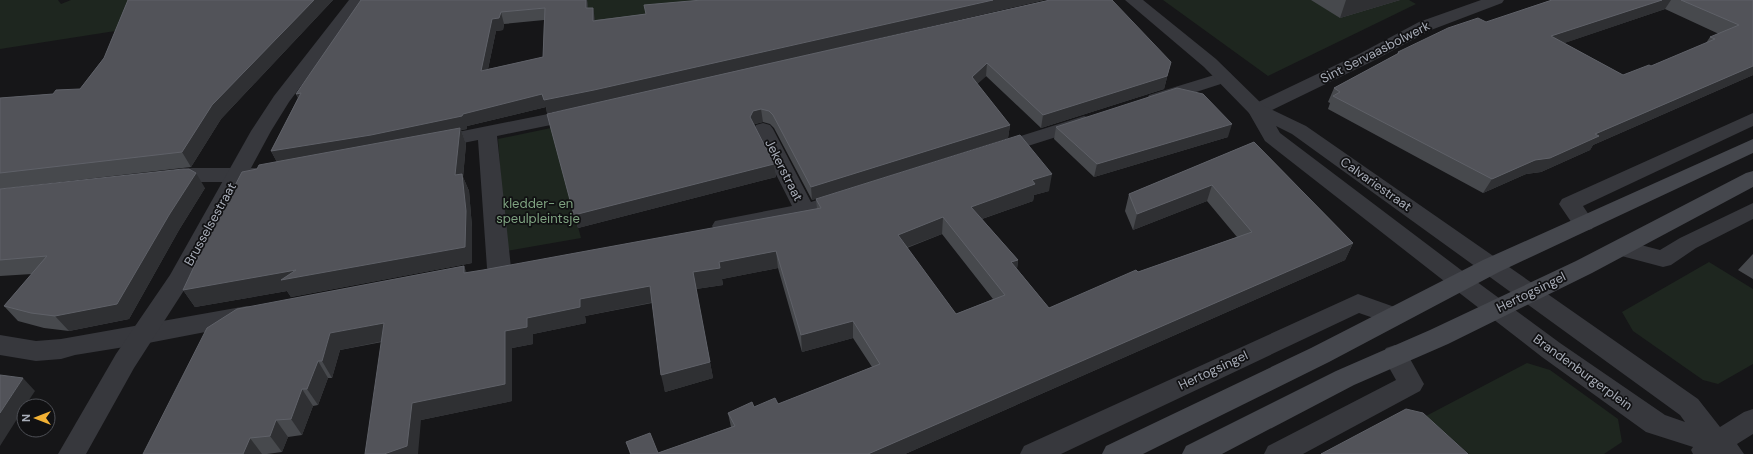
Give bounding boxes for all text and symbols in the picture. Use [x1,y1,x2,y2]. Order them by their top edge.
street label: Sint Servaasbolwerk [1317,17,1433,87]
street label: Jekerstraat [761,136,807,204]
street label: Calvariestraat [1337,153,1415,215]
street label: Brusselsestraat [180,179,240,269]
park label: kledder- en speulpleintsje [496,195,580,227]
street label: Hertogsingel [1494,268,1568,316]
street label: Brandenburgerplein [1530,330,1636,414]
street label: Hertogsingel [1175,346,1251,394]
north arrow [16,398,56,438]
text: N [19,414,33,422]

